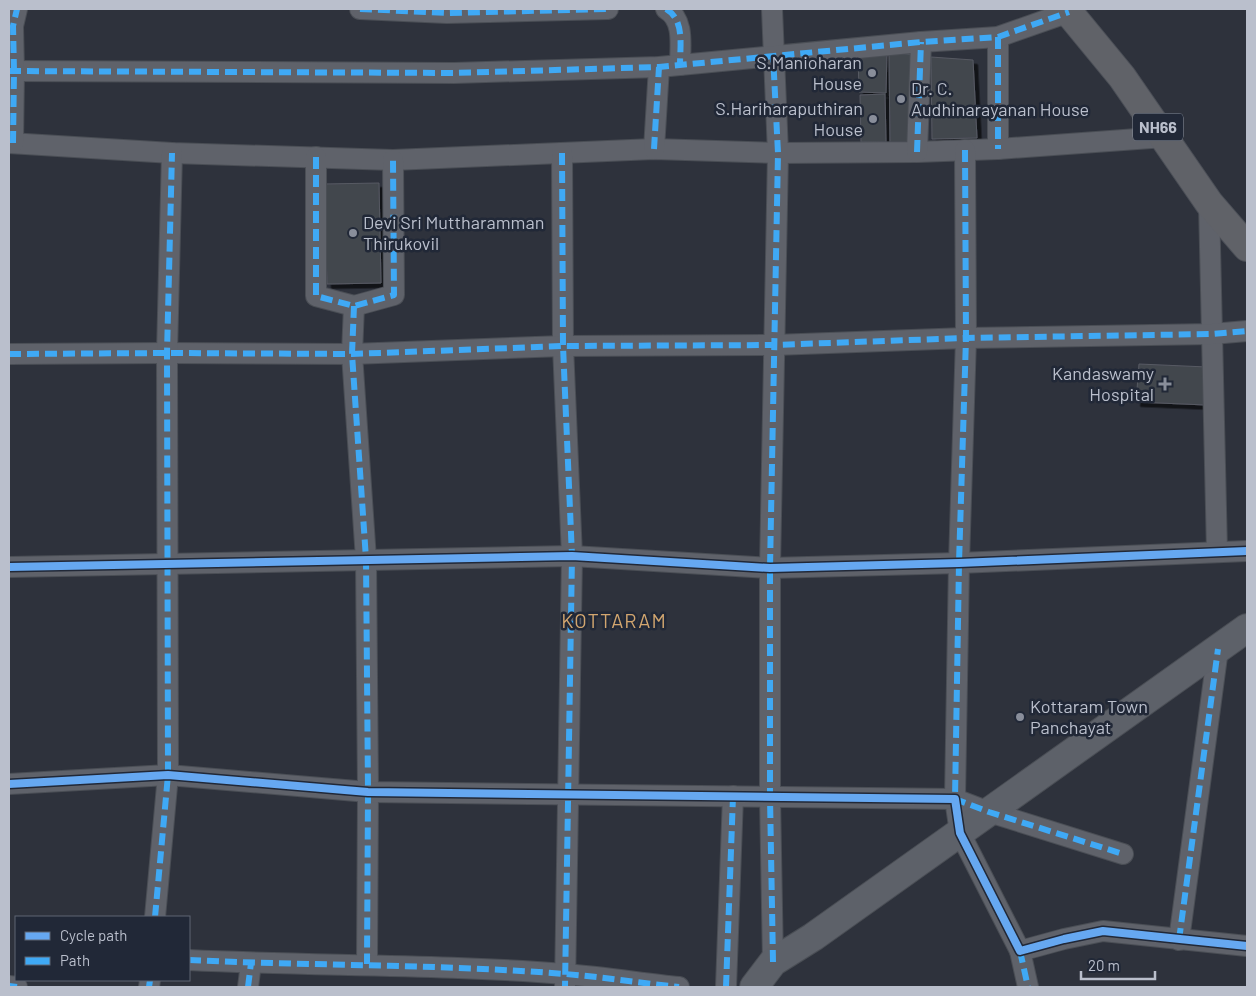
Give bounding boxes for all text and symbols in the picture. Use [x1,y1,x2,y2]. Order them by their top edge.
place label: S.Manioharan House [756,51,862,94]
marker: S.Manioharan House [866,67,878,79]
place label: Dr. C. Audhinarayanan House [911,77,1089,120]
marker: Dr. C. Audhinarayanan House [895,93,907,105]
place label: S.Hariharaputhiran House [715,97,863,140]
marker: S.Hariharaputhiran House [867,113,879,125]
road number: NH66 [1133,114,1183,140]
place label: Devi Sri Muttharamman Thirukovil [363,211,544,254]
marker: Devi Sri Muttharamman Thirukovil [347,227,359,239]
place label: Kandaswamy Hospital [1052,362,1154,405]
marker: Kandaswamy Hospital [1158,377,1172,391]
district label: KOTTARAM [561,608,667,632]
place label: Kottaram Town Panchayat [1030,695,1148,738]
marker: Kottaram Town Panchayat [1014,711,1026,723]
legend [15,916,190,981]
text: Cycle path [60,926,127,944]
scale bar [1081,948,1155,980]
text: Path [60,951,90,969]
text: 20 m [1088,956,1120,974]

